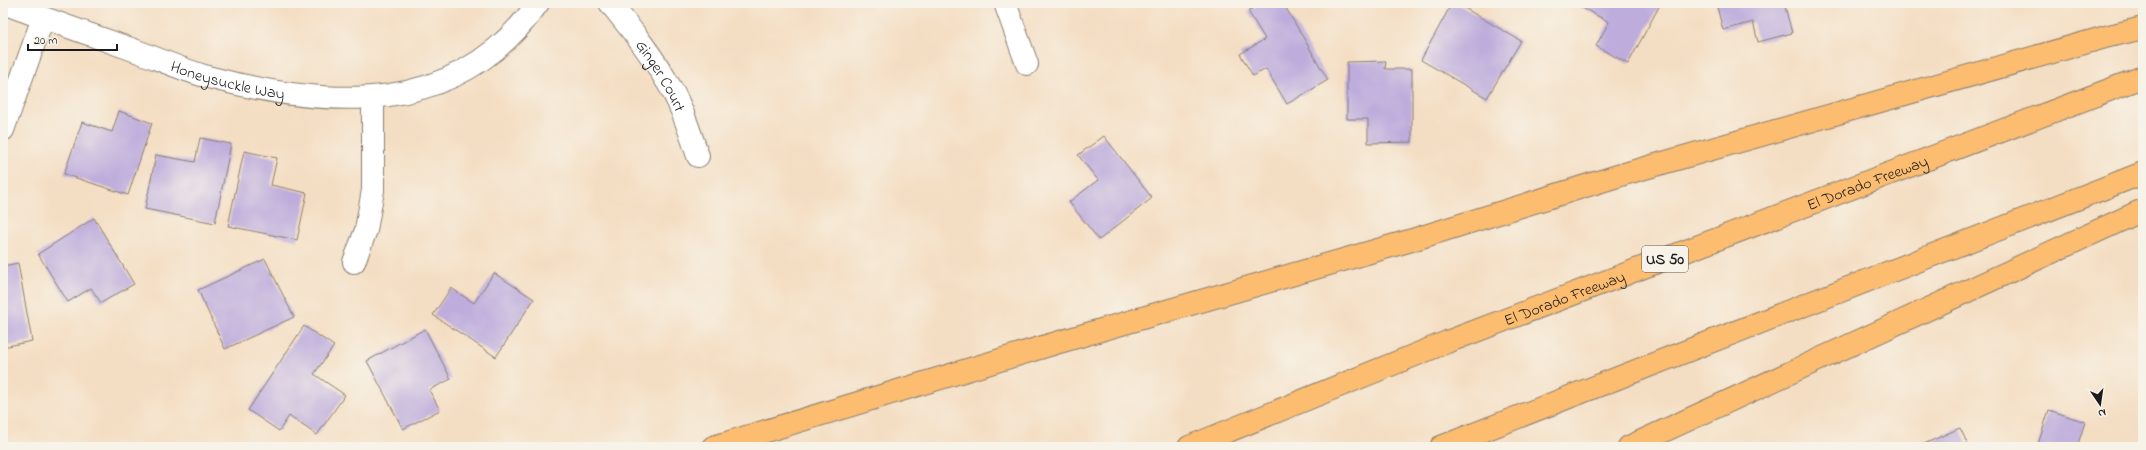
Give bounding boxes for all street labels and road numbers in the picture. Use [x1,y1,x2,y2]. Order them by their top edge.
street label: Ginger Court [629,35,691,116]
street label: Honeysuckle Way [167,55,286,107]
street label: El Dorado Freeway [1804,150,1932,218]
road number: US 50 [1642,246,1688,272]
street label: El Dorado Freeway [1501,265,1629,333]

